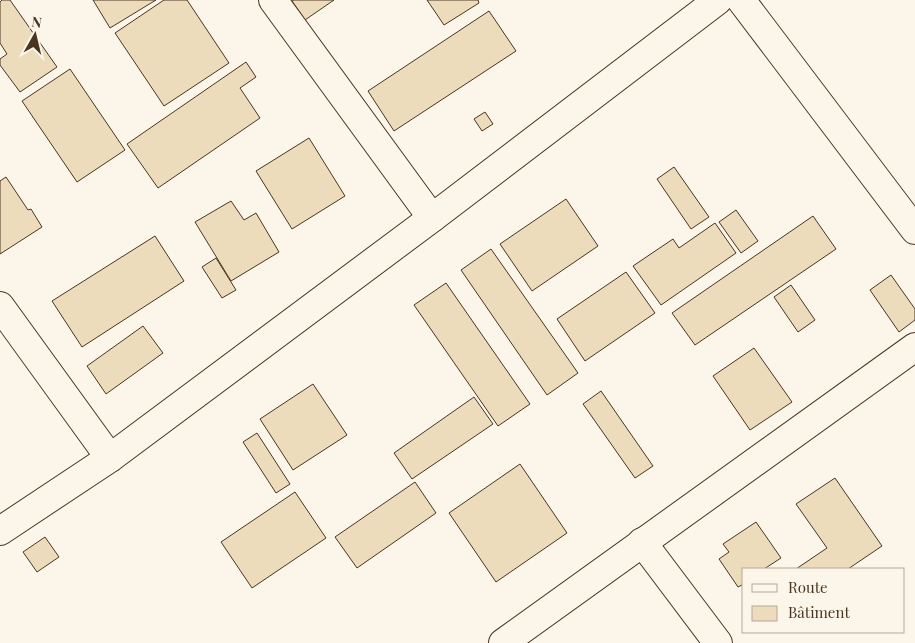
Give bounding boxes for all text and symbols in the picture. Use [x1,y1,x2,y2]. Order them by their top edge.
north arrow [10,10,60,60]
text: N [31,12,43,32]
legend [742,568,905,633]
text: Route [788,577,828,597]
text: Bâtiment [788,602,850,622]

